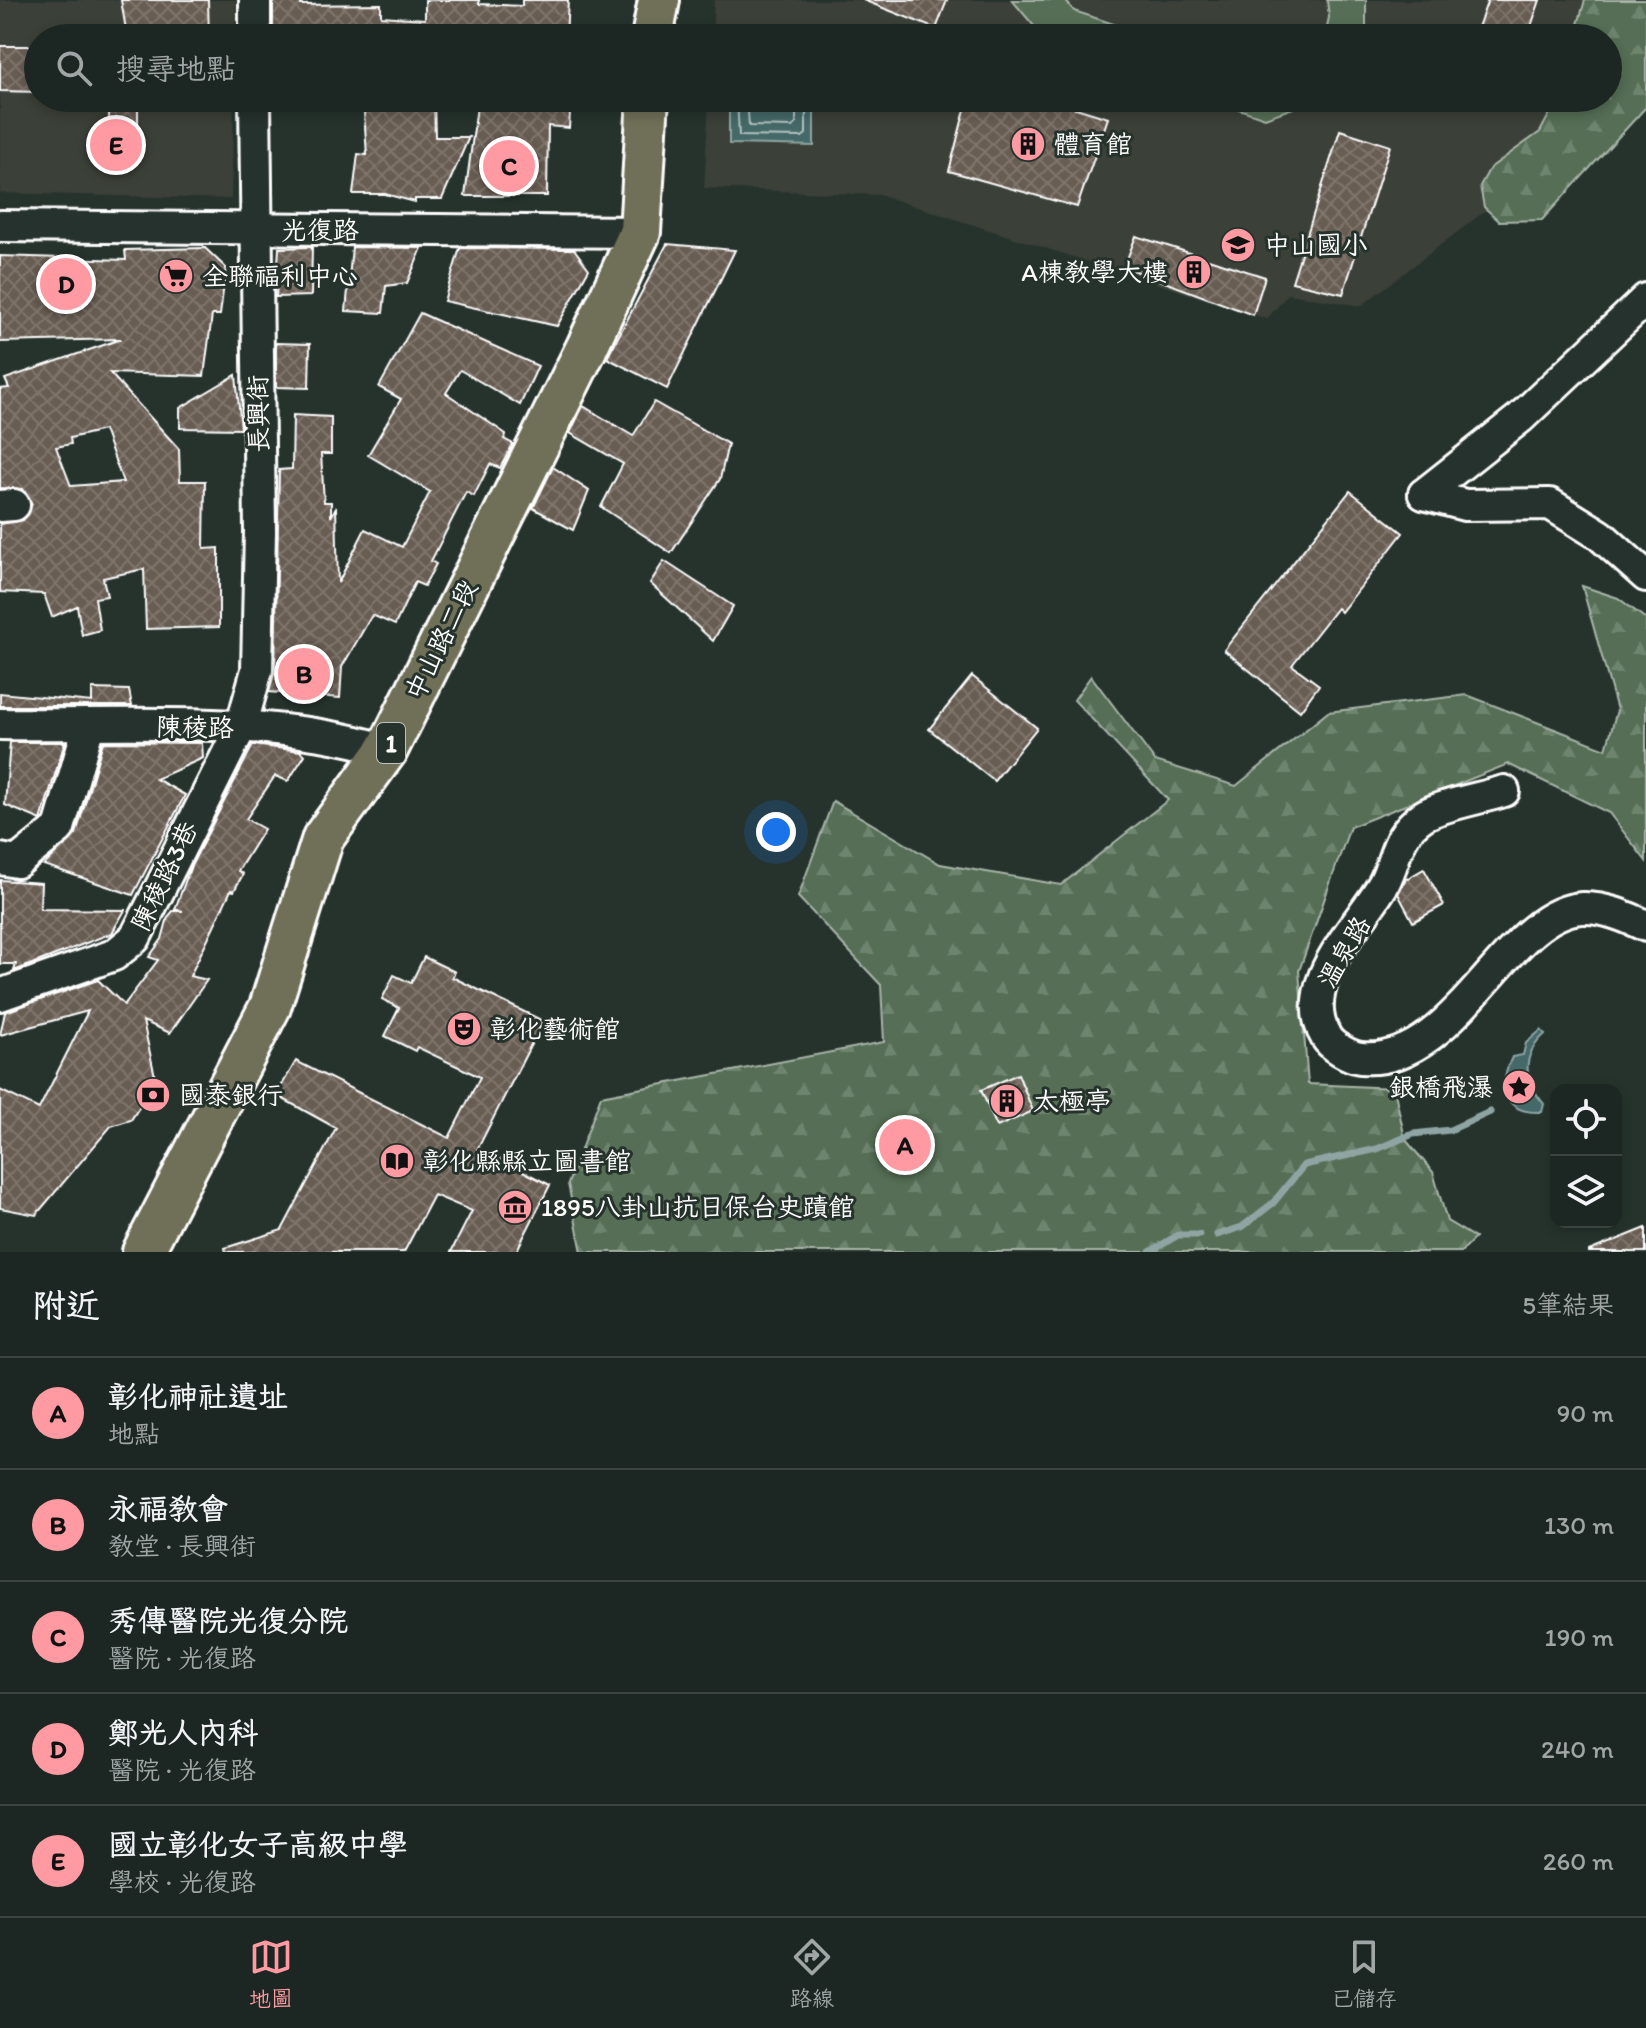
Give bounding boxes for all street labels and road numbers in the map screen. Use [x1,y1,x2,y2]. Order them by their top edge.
street label: 光復路 [281,214,359,246]
street label: 長興街 [241,375,275,453]
street label: 中山路二段 [398,575,484,705]
street label: 陳稜路 [156,710,234,744]
road number: 1 [377,723,405,763]
street label: 陳稜路3巷 [124,816,204,936]
street label: 溫泉路 [1311,910,1377,994]

